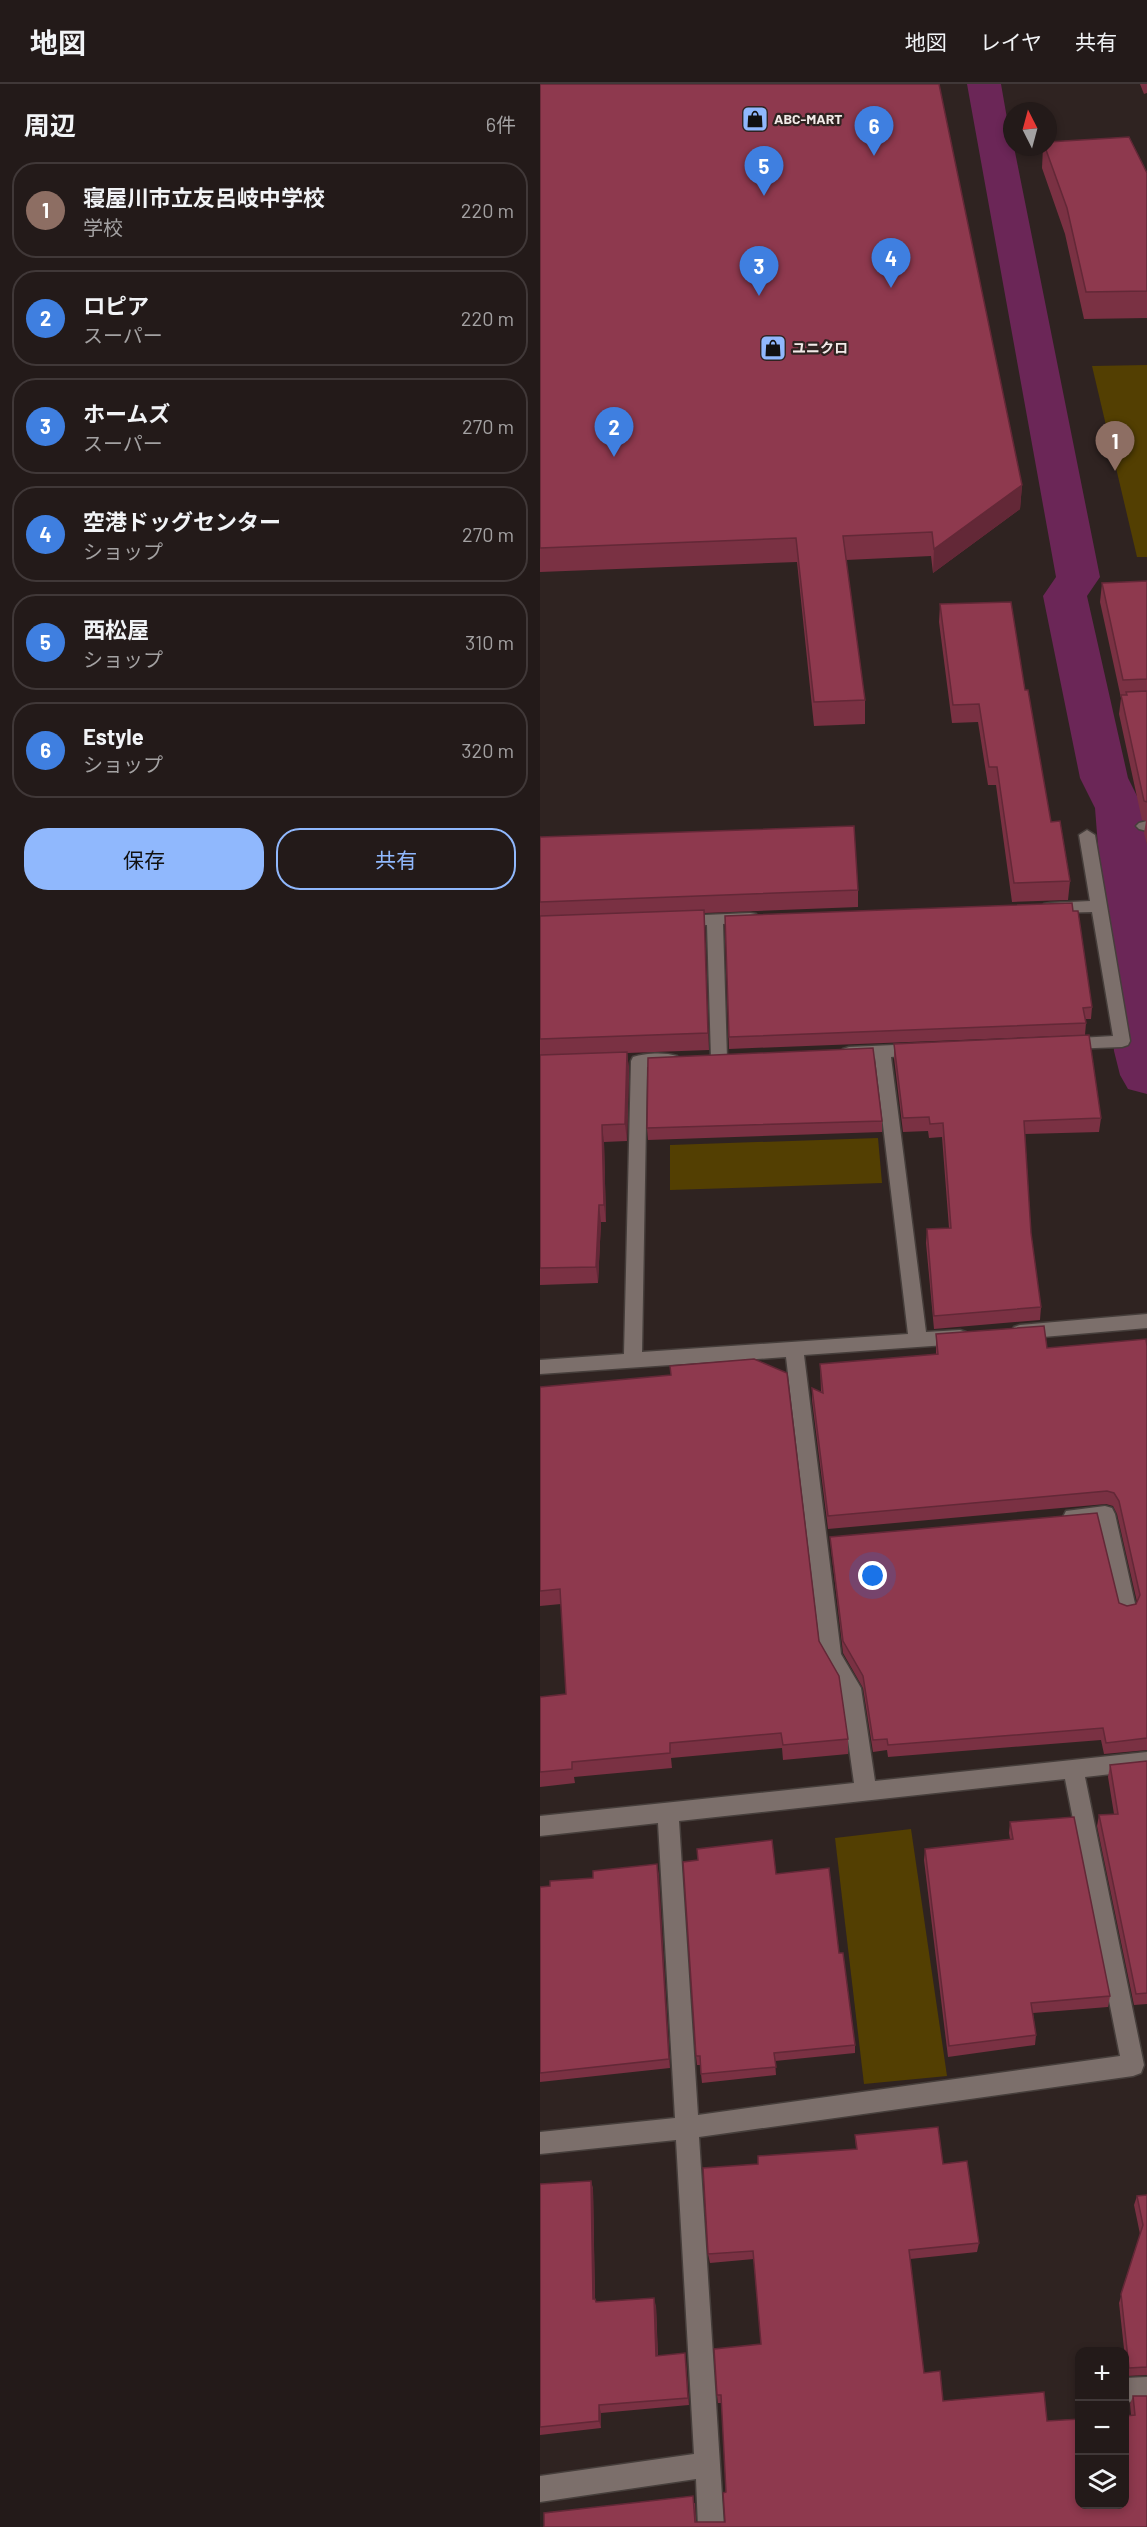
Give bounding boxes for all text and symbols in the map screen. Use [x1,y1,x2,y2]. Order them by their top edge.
text: 地図 [30,25,86,59]
text: 地図 [905,29,947,54]
text: レイヤ [980,29,1042,54]
text: 共有 [1075,29,1117,54]
north arrow [1003,102,1057,156]
shop icon: ABC-MART [740,104,770,134]
pin: 6 [854,106,894,156]
text: 周辺 [24,109,76,140]
place label: ABC-MART [774,110,842,127]
text: 6件 [486,112,516,136]
pin: 5 [744,147,784,196]
text: 寝屋川市立友呂岐中学校 [83,184,325,210]
text: 1 [42,198,49,222]
text: 220 m [461,198,514,222]
text: 学校 [83,215,123,239]
pin: 4 [872,238,910,288]
pin: 3 [740,246,778,296]
text: ロピア [83,292,149,318]
text: 2 [40,306,51,330]
text: 220 m [461,306,514,330]
text: スーパー [83,323,163,347]
shop icon: ユニクロ [758,333,788,363]
place label: ユニクロ [792,339,848,356]
text: ホームズ [83,400,170,426]
pin: 2 [594,408,634,457]
text: 3 [40,414,51,438]
text: 270 m [462,414,514,438]
pin: 1 [1096,422,1134,471]
text: スーパー [83,431,163,455]
text: 空港ドッグセンター [83,508,281,534]
text: 4 [39,522,52,546]
text: 270 m [462,522,514,546]
text: ショップ [83,539,163,563]
text: 西松屋 [83,616,149,642]
text: 5 [40,630,51,654]
text: 310 m [465,630,514,654]
text: ショップ [83,647,163,671]
text: Estyle [83,723,144,749]
text: 6 [40,738,51,762]
text: 320 m [461,738,514,762]
text: ショップ [83,752,163,776]
button: 保存 [24,828,264,890]
button: 共有 [276,828,516,890]
your location [858,1561,887,1590]
map controls [1075,2347,1129,2509]
button: + [1075,2347,1129,2401]
button: − [1075,2401,1129,2455]
button: layers [1075,2455,1129,2509]

